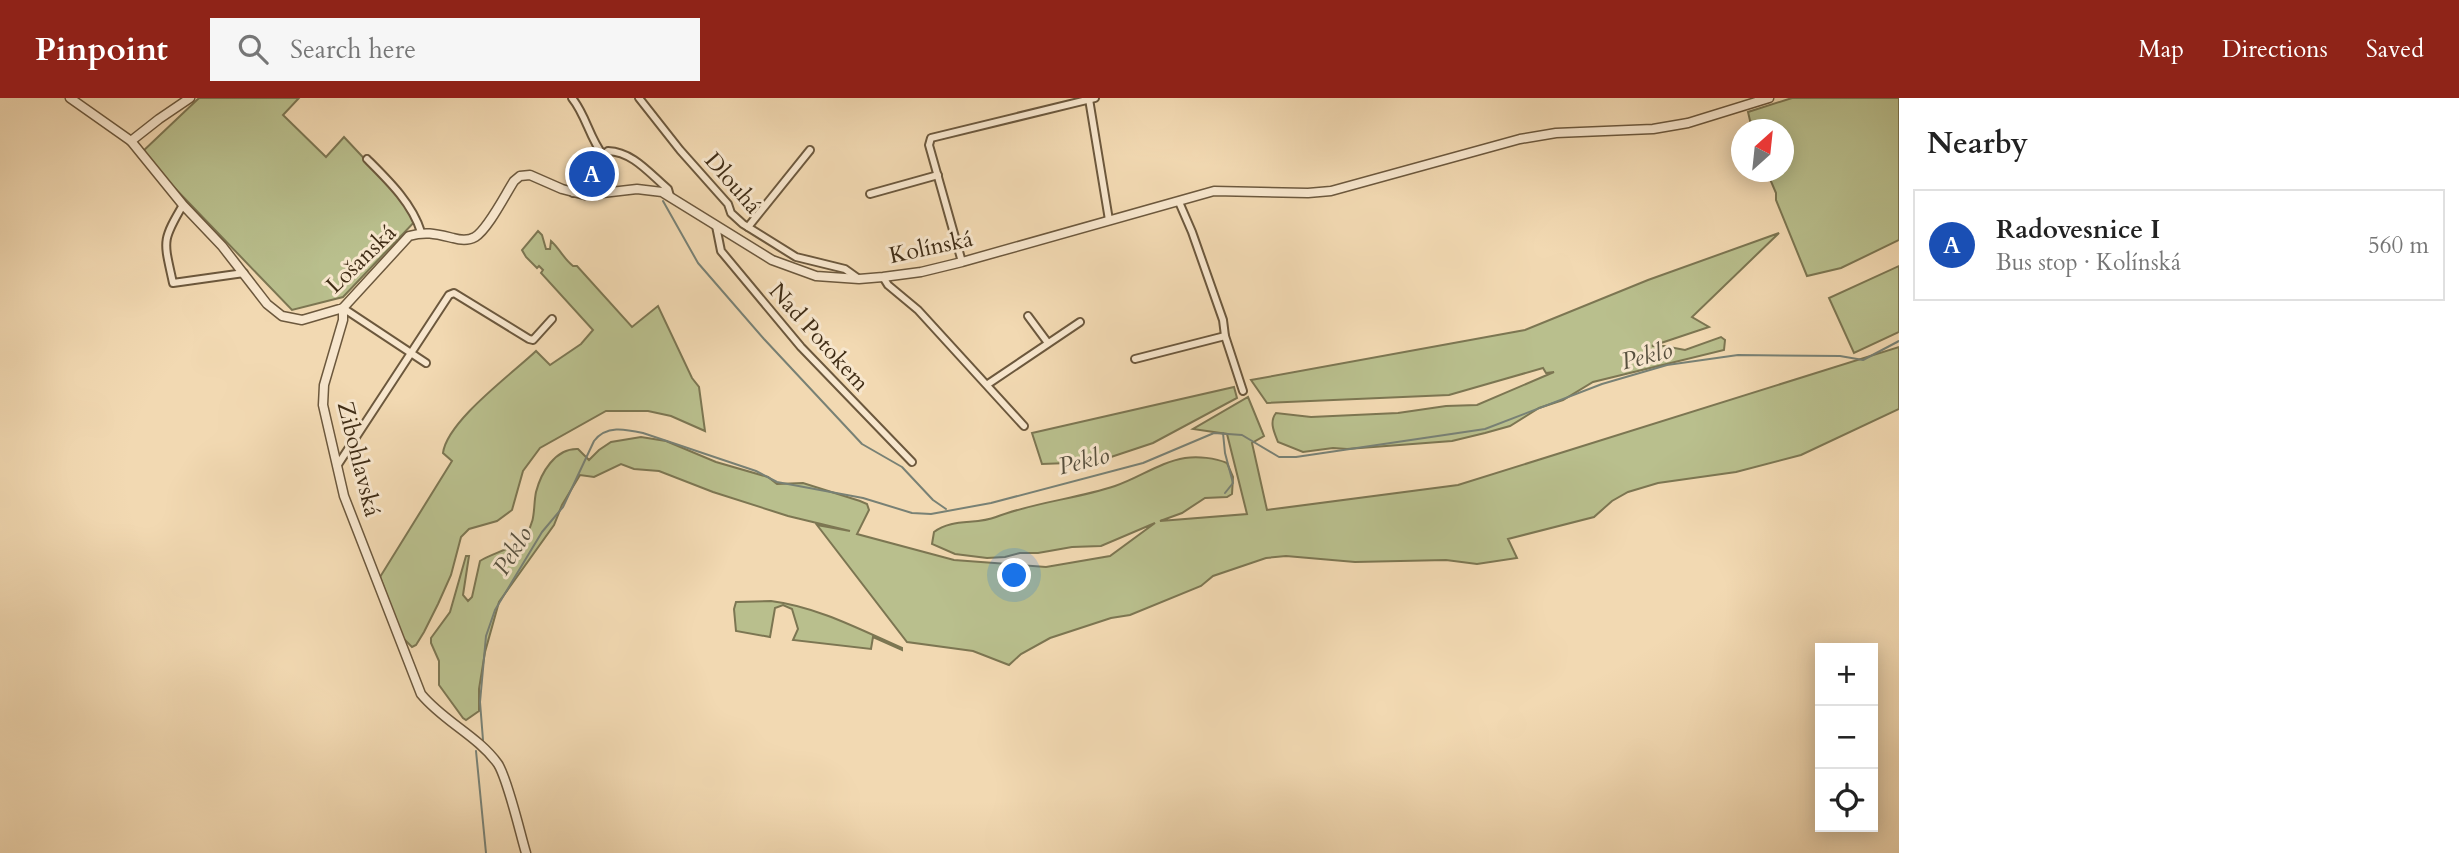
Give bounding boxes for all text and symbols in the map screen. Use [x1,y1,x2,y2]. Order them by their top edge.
search box [210,18,700,81]
text: Pinpoint [35,27,168,72]
icon: search [234,30,272,68]
text: Search here [290,32,416,67]
text: Map [2138,33,2184,66]
text: Directions [2222,33,2328,66]
text: Saved [2366,33,2424,66]
north arrow [1731,119,1794,182]
text: Nearby [1927,123,2028,164]
street label: Dlouhá [698,146,768,220]
pin: A [569,148,615,200]
text: Radovesnice I [1996,212,2160,247]
street label: Lošanská [319,218,403,300]
street label: Kolínská [886,223,976,271]
text: A [1943,230,1961,261]
text: 560 m [2368,230,2429,261]
text: Bus stop · Kolínská [1996,247,2181,278]
street label: Nad Potokem [762,276,876,398]
water label: Peklo [1618,334,1676,378]
street label: Zibohlavská [330,398,388,520]
water label: Peklo [1055,439,1113,483]
water label: Peklo [485,520,541,582]
your location [997,558,1031,592]
map controls [1815,643,1878,832]
button: + [1815,643,1878,706]
button: − [1815,706,1878,769]
button: locate [1815,769,1878,832]

